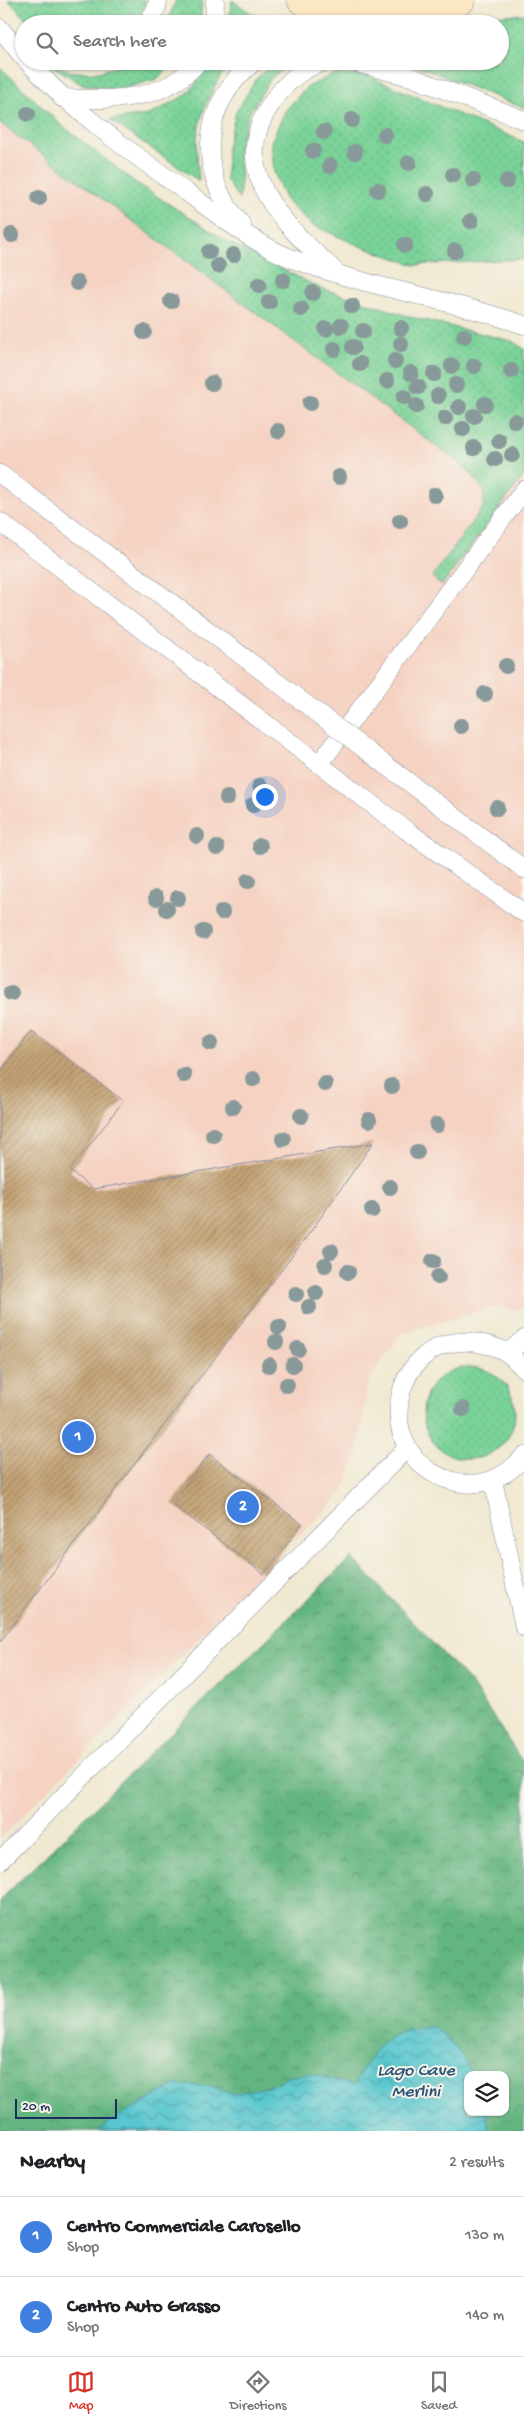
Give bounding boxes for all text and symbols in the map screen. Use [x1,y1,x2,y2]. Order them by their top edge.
search box [15,15,509,70]
icon: search [33,29,61,57]
text: Search here [73,31,167,54]
your location [252,784,278,810]
pin: 1 [62,1418,94,1456]
pin: 2 [227,1488,259,1526]
water label: Lago Cave Merlini [377,2061,455,2103]
map controls [464,2071,509,2116]
button: layers [464,2071,509,2116]
scale bar [15,2096,118,2119]
text: 20 m [22,2099,50,2116]
text: Nearby [20,2151,85,2176]
text: 2 results [449,2154,504,2173]
text: Centro Commerciale Carosello [67,2216,301,2239]
text: 1 [33,2227,39,2246]
text: 130 m [465,2227,504,2246]
text: Shop [67,2239,99,2258]
text: Centro Auto Grasso [67,2296,220,2319]
text: 2 [32,2307,40,2326]
text: 140 m [466,2307,504,2326]
text: Shop [67,2319,99,2338]
tab: Map [67,2368,95,2415]
tab: Directions [230,2368,287,2415]
tab: Saved [421,2368,457,2415]

